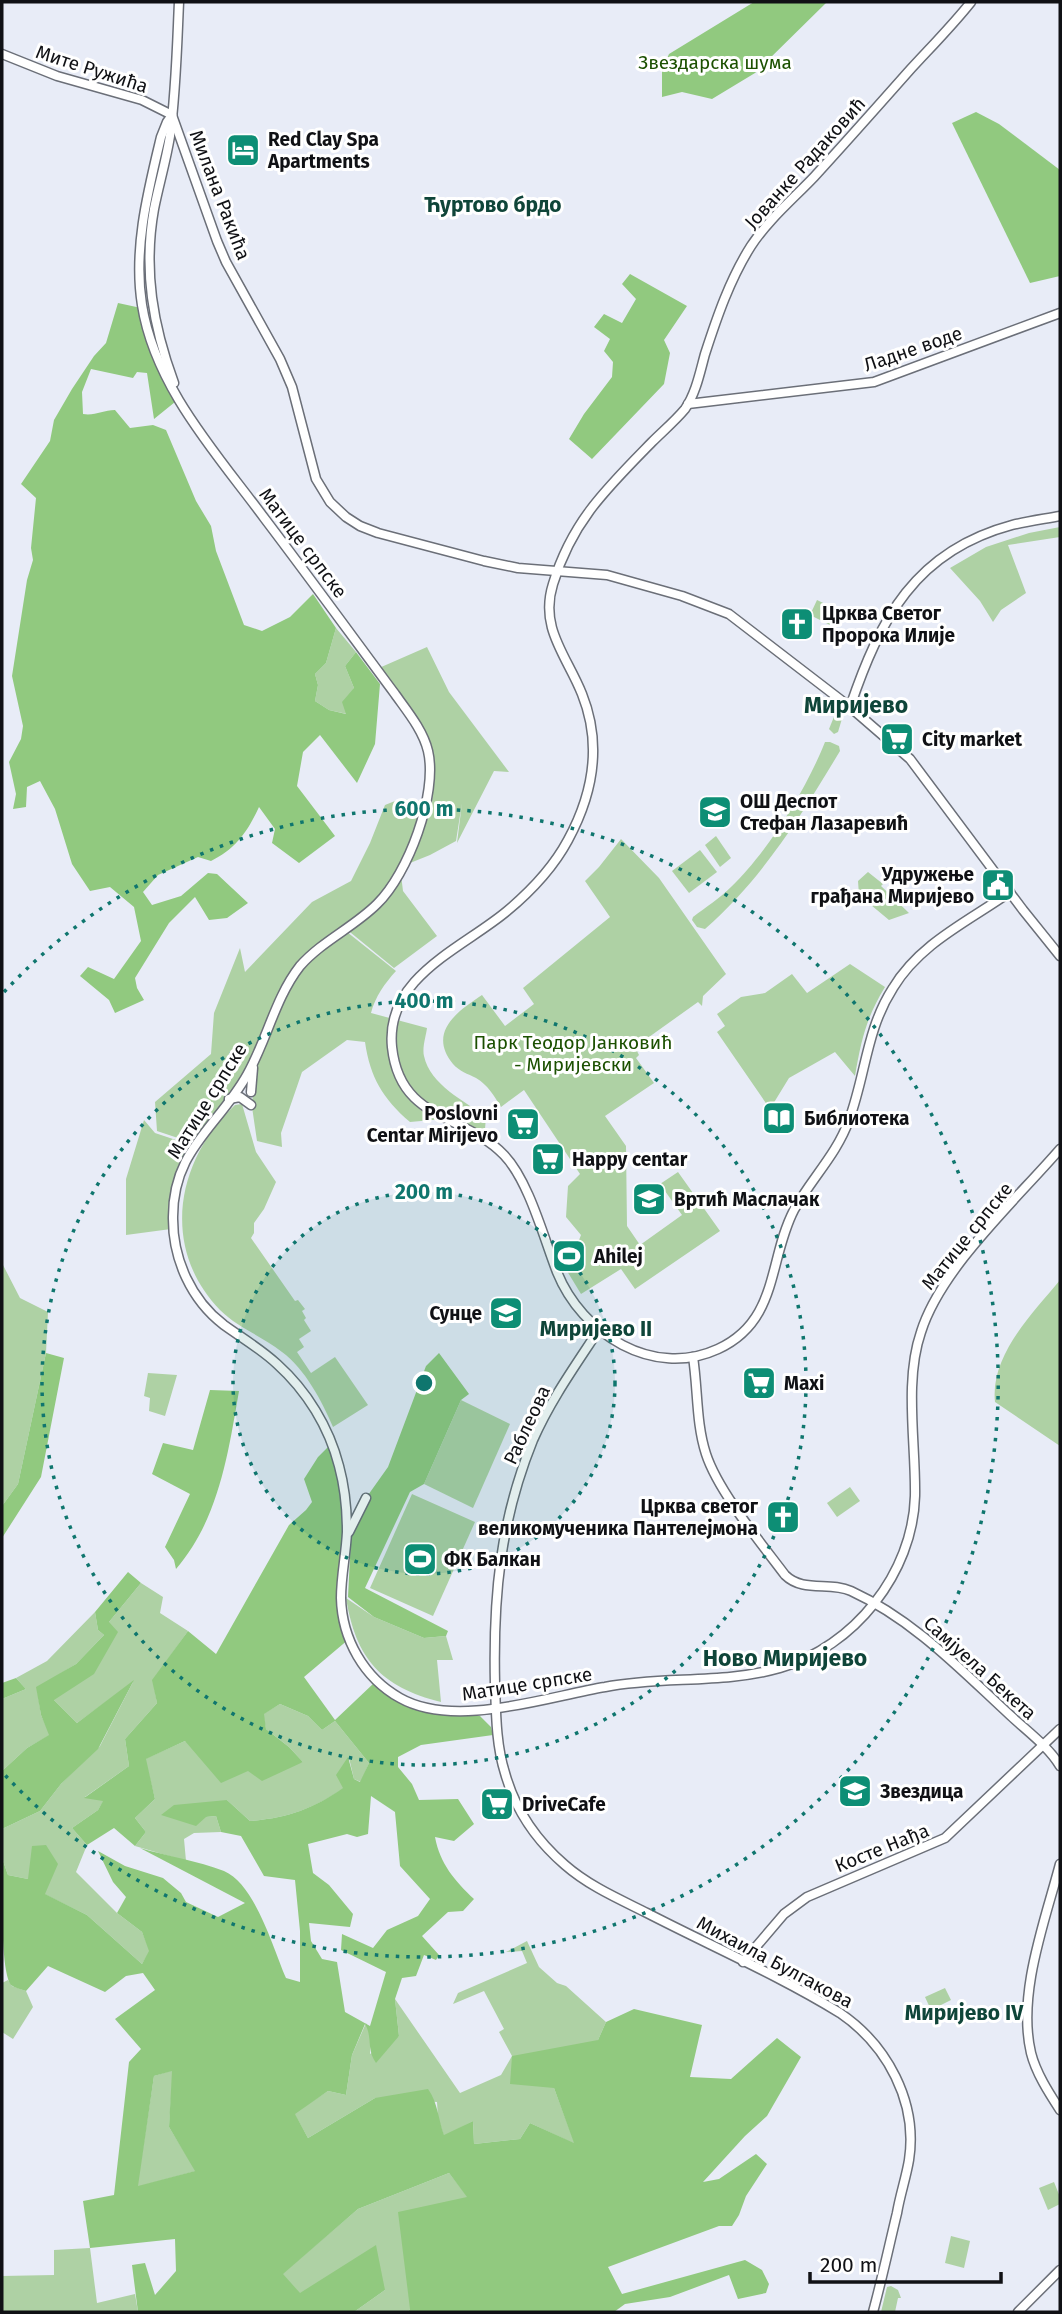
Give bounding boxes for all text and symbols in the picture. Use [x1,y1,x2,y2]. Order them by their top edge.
street label: Мите Ружића [33,40,151,98]
park label: Звездарска шума [638,51,792,74]
street label: Јованке Радаковић [740,92,870,234]
street label: Милана Ракића [185,127,255,263]
place label: Red Clay Spa Apartments [267,128,379,173]
hotel icon: Red Clay Spa Apartments [224,131,262,169]
district label: Ћуртово брдо [424,192,562,218]
street label: Ладне воде [861,321,965,377]
street label: Матице српске [254,483,352,603]
place label: Црква Светог Пророка Илије [822,602,955,647]
church icon: Црква Светог Пророка Илије [778,605,816,643]
district label: Миријево [804,691,908,719]
supermarket icon: City market [878,720,916,758]
place label: City market [922,728,1023,751]
place label: ОШ Деспот Стефан Лазаревић [740,790,908,835]
school or university icon: ОШ Деспот Стефан Лазаревић [696,793,734,831]
text: 600 m [394,796,454,822]
place label: Удружење грађана Миријево [811,863,974,908]
public building icon: Удружење грађана Миријево [979,866,1017,904]
text: 400 m [394,988,454,1014]
park label: Парк Теодор Јанковић - Миријевски [474,1031,672,1076]
street label: Матице српске [162,1039,252,1163]
library icon: Библиотека [760,1099,798,1137]
place label: Poslovni Centar Mirijevo [367,1102,498,1147]
supermarket icon: Poslovni Centar Mirijevo [504,1105,542,1143]
place label: Библиотека [804,1107,909,1130]
supermarket icon: Happy centar [529,1140,567,1178]
place label: Happy centar [572,1148,688,1171]
street label: Матице српске [917,1178,1017,1294]
text: 200 m [395,1179,453,1205]
school or university icon: Вртић Маслачак [630,1180,668,1218]
place label: Вртић Маслачак [674,1188,820,1211]
sports icon: Ahilej [550,1237,588,1275]
place label: Ahilej [593,1245,643,1268]
school or university icon: Сунце [487,1294,525,1332]
place label: Сунце [429,1302,482,1325]
district label: Миријево II [540,1316,652,1342]
supermarket icon: Maxi [740,1364,778,1402]
centre of rings [412,1371,436,1395]
place label: Maxi [784,1372,824,1395]
street label: Раблеова [499,1382,555,1468]
place label: Црква светог великомученика Пантелејмона [478,1495,759,1540]
church icon: Црква светог великомученика Пантелејмона [764,1498,802,1536]
sports icon: ФК Балкан [401,1540,439,1578]
place label: ФК Балкан [444,1548,541,1571]
street label: Самјуела Бекета [919,1611,1041,1725]
district label: Ново Миријево [703,1644,867,1672]
street label: Матице српске [460,1662,594,1706]
school or university icon: Звездица [836,1772,874,1810]
place label: Звездица [879,1780,963,1803]
supermarket icon: DriveCafe [478,1785,516,1823]
place label: DriveCafe [522,1793,606,1816]
street label: Косте Нађа [832,1819,932,1877]
street label: Михаила Булгакова [693,1911,857,2013]
district label: Миријево IV [905,2000,1024,2026]
scale bar [810,2240,1001,2284]
text: 200 m [820,2252,877,2278]

